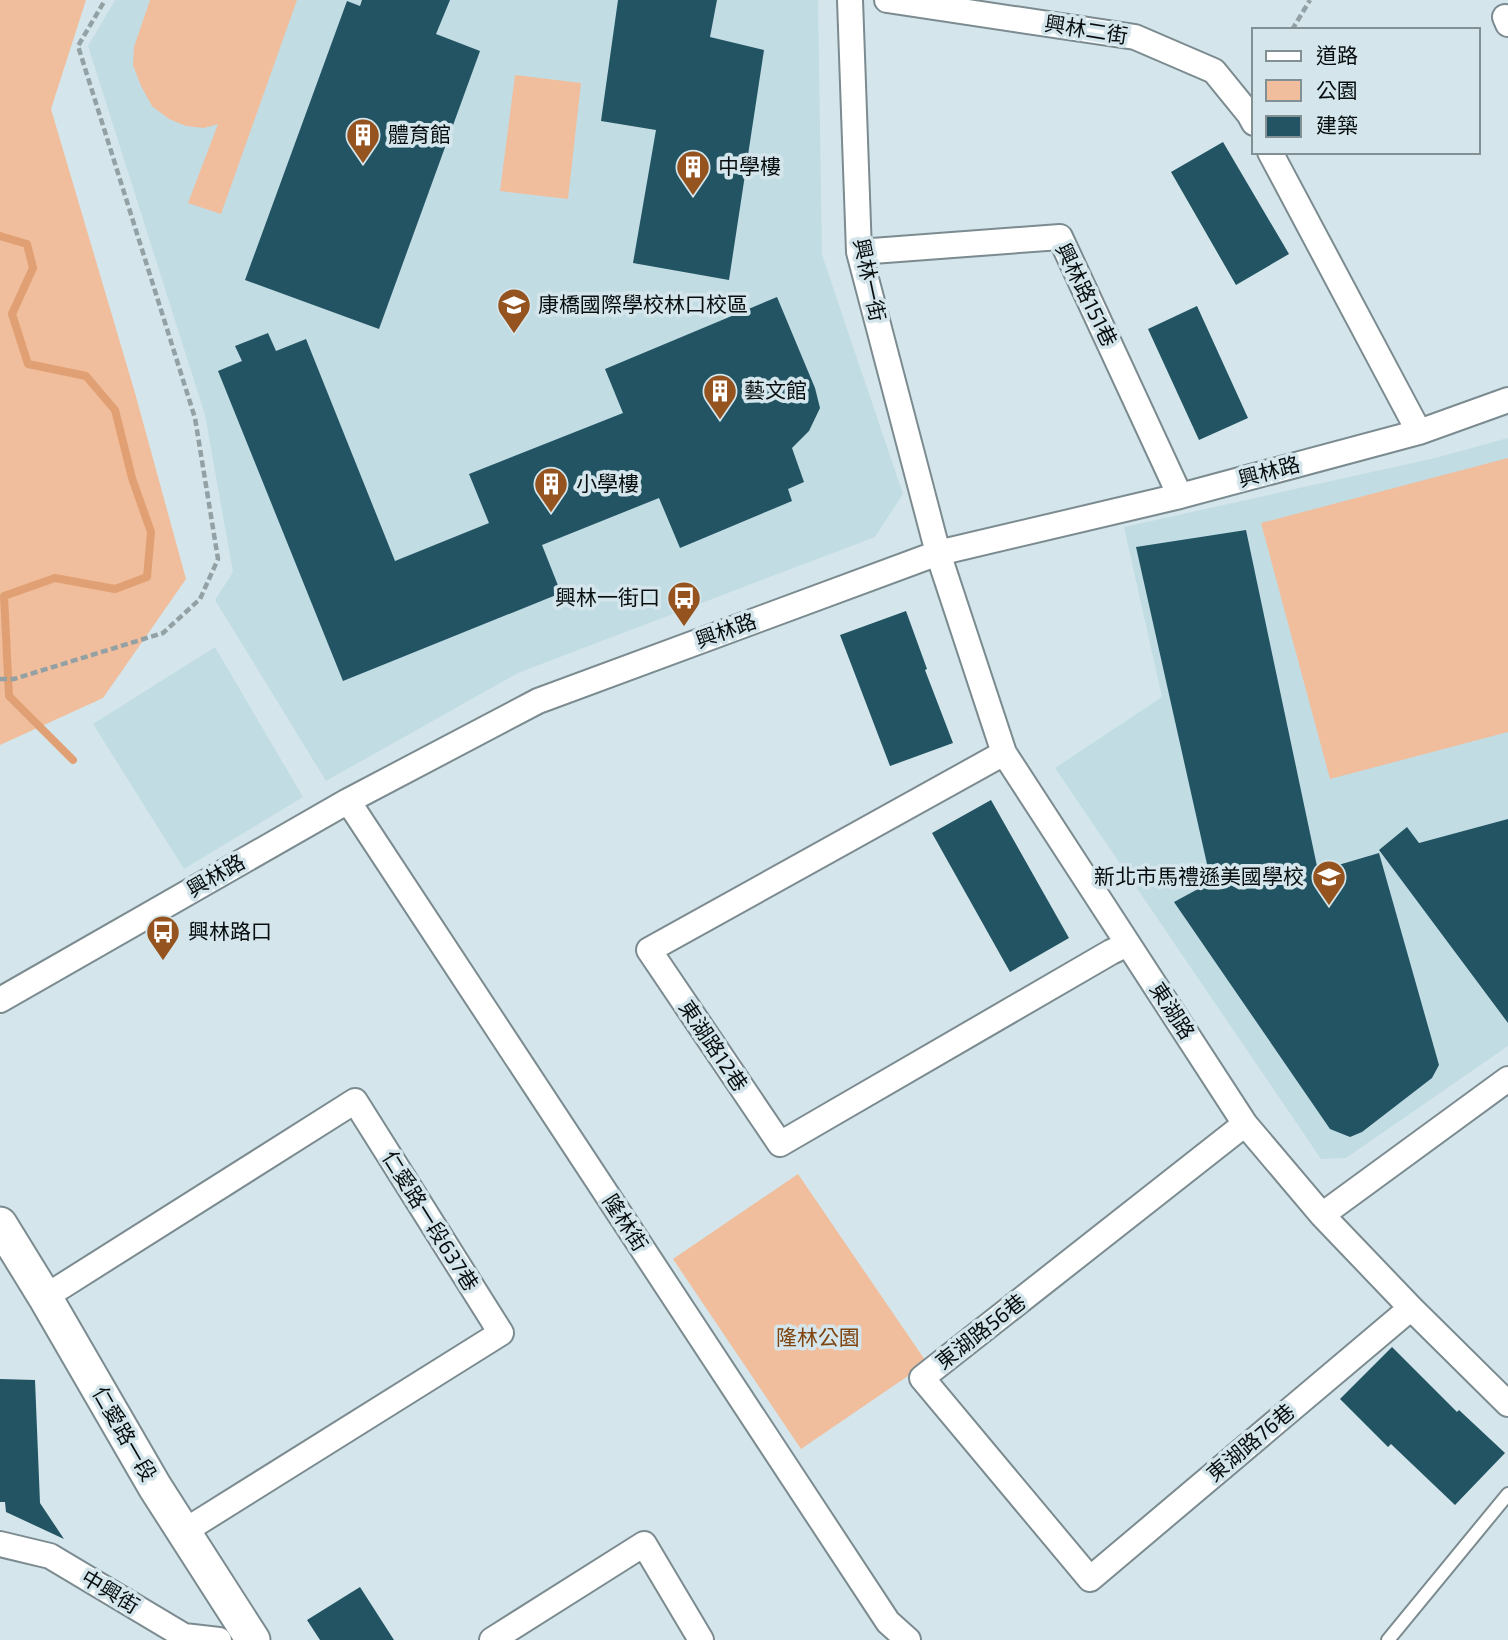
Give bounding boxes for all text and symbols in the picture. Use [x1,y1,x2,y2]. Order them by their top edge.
street label: 興林二街 [1043,10,1130,47]
legend [1252,28,1480,154]
text: 道路 [1316,42,1358,67]
text: 公園 [1316,77,1358,102]
text: 建築 [1316,112,1358,137]
building icon: 體育館 [344,116,382,165]
place label: 體育館 [388,121,451,146]
building icon: 中學樓 [674,148,712,197]
place label: 中學樓 [718,153,781,178]
street label: 興林一街 [850,236,891,323]
street label: 興林路151巷 [1052,239,1123,350]
school or university icon: 康橋國際學校林口校區 [495,286,533,335]
place label: 康橋國際學校林口校區 [538,291,748,316]
building icon: 藝文館 [701,372,739,421]
place label: 藝文館 [744,377,807,402]
street label: 興林路 [1235,450,1302,491]
building icon: 小學樓 [532,465,570,514]
place label: 小學樓 [576,470,639,495]
bus stop icon: 興林一街口 [665,579,703,628]
place label: 興林一街口 [555,584,660,609]
street label: 興林路 [692,607,759,652]
street label: 興林路 [182,848,249,901]
school or university icon: 新北市馬禮遜美國學校 [1310,858,1348,907]
place label: 新北市馬禮遜美國學校 [1094,863,1304,888]
bus stop icon: 興林路口 [144,913,182,962]
place label: 興林路口 [188,918,272,943]
street label: 東湖路 [1146,977,1201,1043]
street label: 東湖路12巷 [675,995,754,1095]
street label: 仁愛路一段637巷 [378,1146,484,1295]
street label: 隆林街 [599,1189,654,1255]
street label: 東湖路56巷 [930,1288,1030,1374]
park label: 隆林公園 [776,1324,860,1349]
street label: 仁愛路一段 [88,1382,162,1485]
street label: 東湖路76巷 [1201,1398,1299,1486]
street label: 中興街 [77,1564,144,1618]

